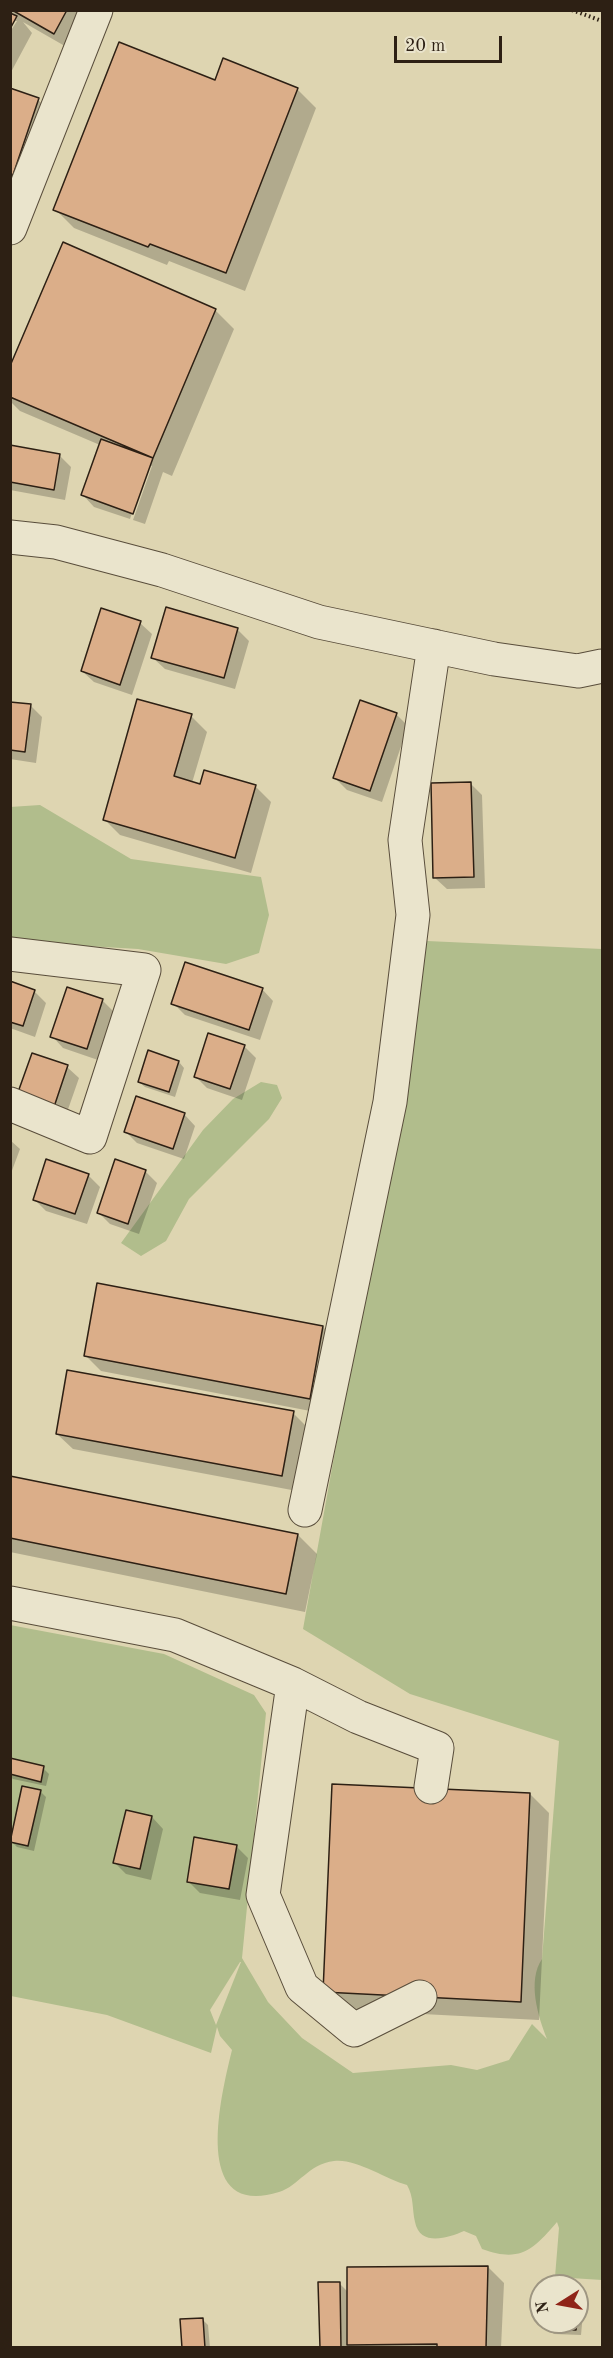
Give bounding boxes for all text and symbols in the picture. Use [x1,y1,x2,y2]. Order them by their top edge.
scale bar [397,24,505,62]
text: 20 m [405,37,445,55]
north arrow [529,2274,589,2334]
text: N [534,2300,552,2315]

